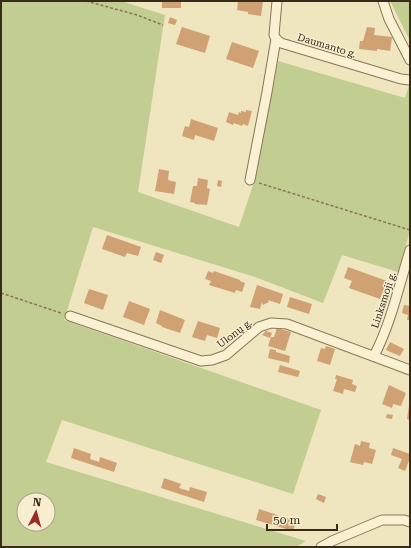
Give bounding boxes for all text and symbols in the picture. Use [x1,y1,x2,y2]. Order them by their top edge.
street label: Daumanto g. [296,31,357,60]
street label: Linksmoji g. [369,271,398,330]
street label: Ulonų g. [215,317,254,350]
north arrow [16,492,56,532]
text: N [32,496,42,510]
scale bar [267,506,337,532]
text: 50 m [273,513,300,527]

